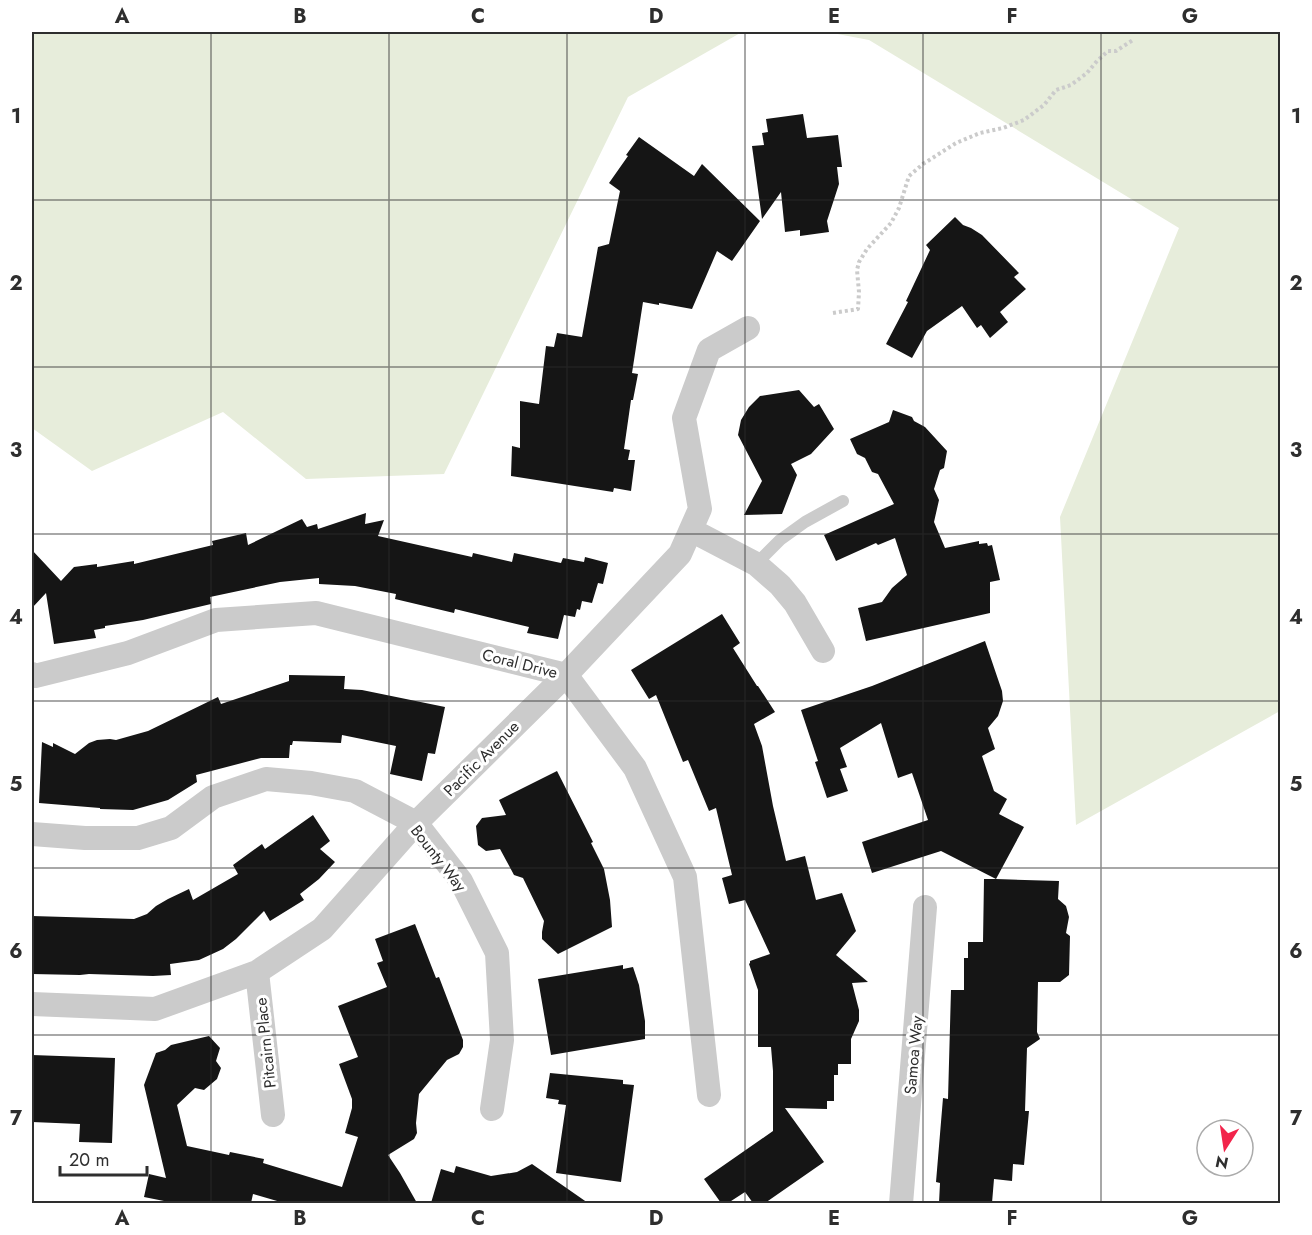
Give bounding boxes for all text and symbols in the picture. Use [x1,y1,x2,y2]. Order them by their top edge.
text: A [114,2,130,31]
text: B [293,2,307,31]
text: C [471,2,485,31]
text: D [649,2,663,31]
text: E [828,2,840,31]
text: F [1006,2,1018,31]
text: G [1182,2,1198,31]
text: 1 [11,102,21,131]
text: 1 [1291,102,1301,131]
text: 2 [9,269,23,298]
text: 2 [1289,269,1303,298]
text: 3 [10,436,22,465]
text: 3 [1290,436,1302,465]
text: 4 [9,603,23,632]
text: 4 [1289,603,1303,632]
street label: Coral Drive [480,643,560,684]
street label: Pacific Avenue [438,715,524,801]
text: 5 [10,770,23,799]
text: 5 [1290,770,1303,799]
street label: Bounty Way [405,820,473,897]
text: 6 [9,937,23,966]
text: 6 [1289,937,1303,966]
street label: Pitcairn Place [249,996,282,1089]
street label: Samoa Way [899,1014,928,1095]
text: 7 [10,1104,23,1133]
text: 7 [1290,1104,1303,1133]
north arrow [1195,1118,1255,1178]
scale bar [60,1139,147,1177]
text: 20 m [69,1147,109,1173]
text: N [1213,1150,1231,1175]
text: A [114,1204,130,1233]
text: B [293,1204,307,1233]
text: C [471,1204,485,1233]
text: D [649,1204,663,1233]
text: E [828,1204,840,1233]
text: F [1006,1204,1018,1233]
text: G [1182,1204,1198,1233]

